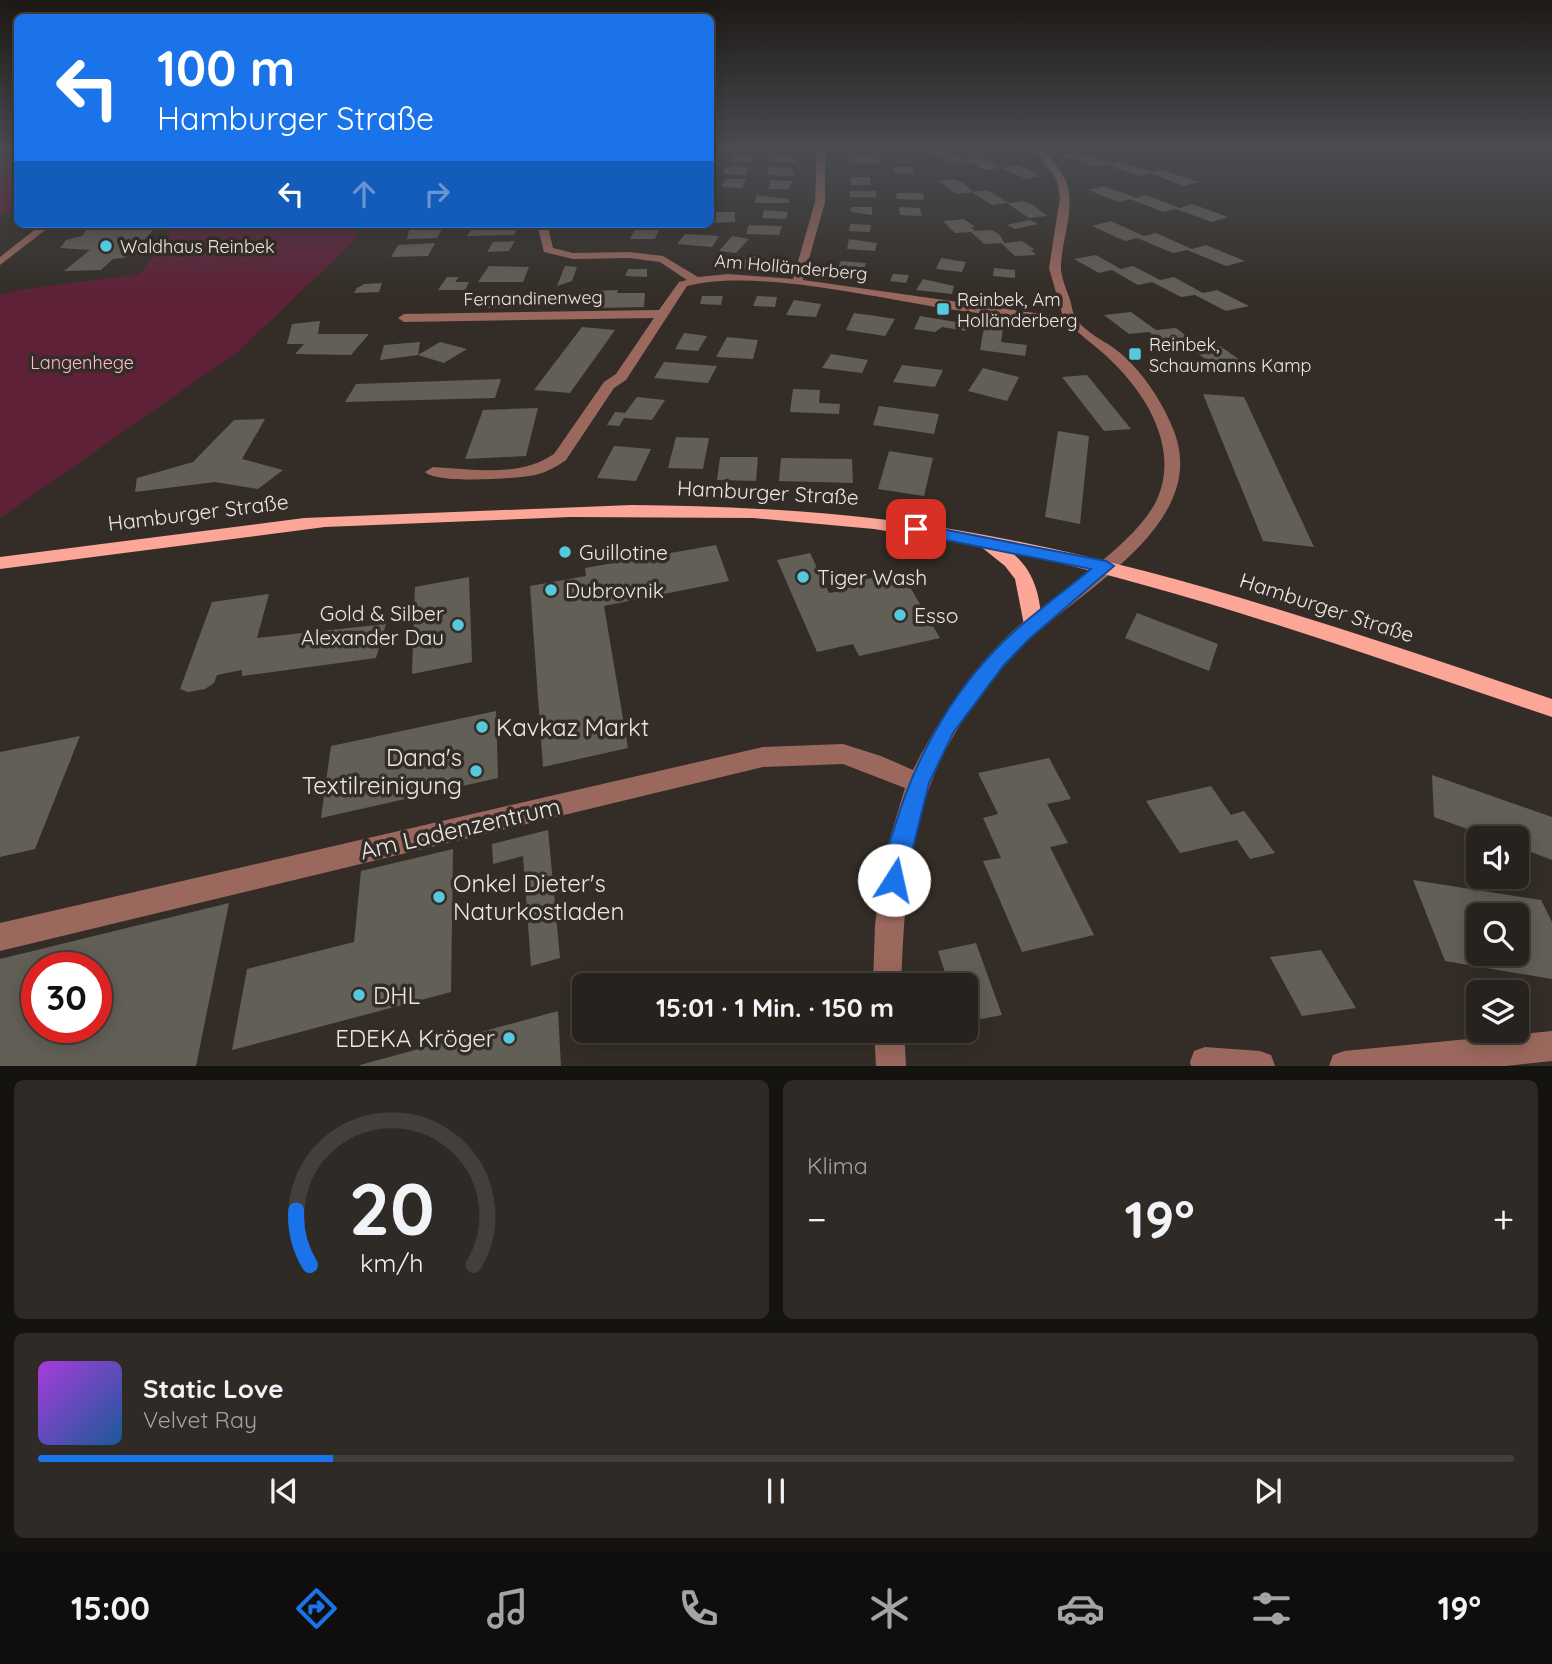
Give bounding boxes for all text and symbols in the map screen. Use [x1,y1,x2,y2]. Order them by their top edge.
text: 100 m [157,37,295,98]
icon: left [42,42,133,133]
text: Hamburger Straße [157,98,434,138]
icon: left [272,175,310,213]
icon: ahead [345,175,383,213]
icon: right [418,175,456,213]
place label: Waldhaus Reinbek [120,235,275,258]
marker: Waldhaus Reinbek [98,238,114,254]
street label: Am Holländerberg [714,249,868,285]
street label: Fernandinenweg [463,285,603,311]
place label: Reinbek, Am Holländerberg [957,288,1077,332]
marker: Reinbek, Am Holländerberg [935,301,951,317]
place label: Reinbek, Schaumanns Kamp [1149,333,1312,377]
marker: Reinbek, Schaumanns Kamp [1127,346,1143,362]
park label: Langenhege [30,351,134,374]
street label: Hamburger Straße [676,474,860,510]
street label: Hamburger Straße [106,488,290,536]
pin [886,499,946,559]
icon: arrive [897,510,935,548]
place label: Guillotine [579,539,668,565]
marker: Guillotine [557,544,573,560]
place label: Tiger Wash [817,564,927,590]
street label: Hamburger Straße [1236,567,1418,647]
marker: Tiger Wash [795,569,811,585]
place label: Dubrovnik [565,577,664,603]
marker: Dubrovnik [543,582,559,598]
place label: Gold & Silber Alexander Dau [301,600,444,650]
place label: Esso [914,602,958,628]
marker: Esso [892,607,908,623]
marker: Gold & Silber Alexander Dau [450,617,466,633]
place label: Kavkaz Markt [496,712,649,742]
marker: Kavkaz Markt [474,719,490,735]
place label: Dana's Textilreinigung [302,742,462,800]
marker: Dana's Textilreinigung [468,763,484,779]
street label: Am Ladenzentrum [357,790,563,866]
map controls [1466,826,1529,1043]
button: sound [1466,826,1529,889]
position arrow [857,843,931,917]
place label: Onkel Dieter's Naturkostladen [453,868,624,926]
marker: Onkel Dieter's Naturkostladen [431,889,447,905]
button: search [1466,903,1529,966]
speed limit sign: 30 [21,952,112,1043]
place label: DHL [373,980,421,1010]
button: layers [1466,980,1529,1043]
marker: DHL [351,987,367,1003]
text: 15:01 · 1 Min. · 150 m [656,991,894,1024]
place label: EDEKA Kröger [335,1023,495,1053]
marker: EDEKA Kröger [501,1030,517,1046]
text: Klima [807,1151,868,1180]
text: 20 [348,1163,435,1254]
text: 19° [1125,1186,1195,1251]
text: − [807,1195,827,1243]
text: + [1493,1195,1514,1243]
text: km/h [360,1247,423,1278]
text: Static Love [143,1372,284,1405]
text: Velvet Ray [143,1405,257,1434]
icon: previous [265,1472,303,1510]
icon: pause [757,1472,795,1510]
icon: next [1249,1472,1287,1510]
icon: directions [292,1584,341,1633]
icon: music [483,1584,532,1633]
icon: phone [674,1584,723,1633]
icon: climate [865,1584,914,1633]
icon: car [1056,1584,1105,1633]
icon: filters [1247,1584,1296,1633]
text: 15:00 [71,1588,150,1628]
text: 19° [1438,1588,1481,1628]

